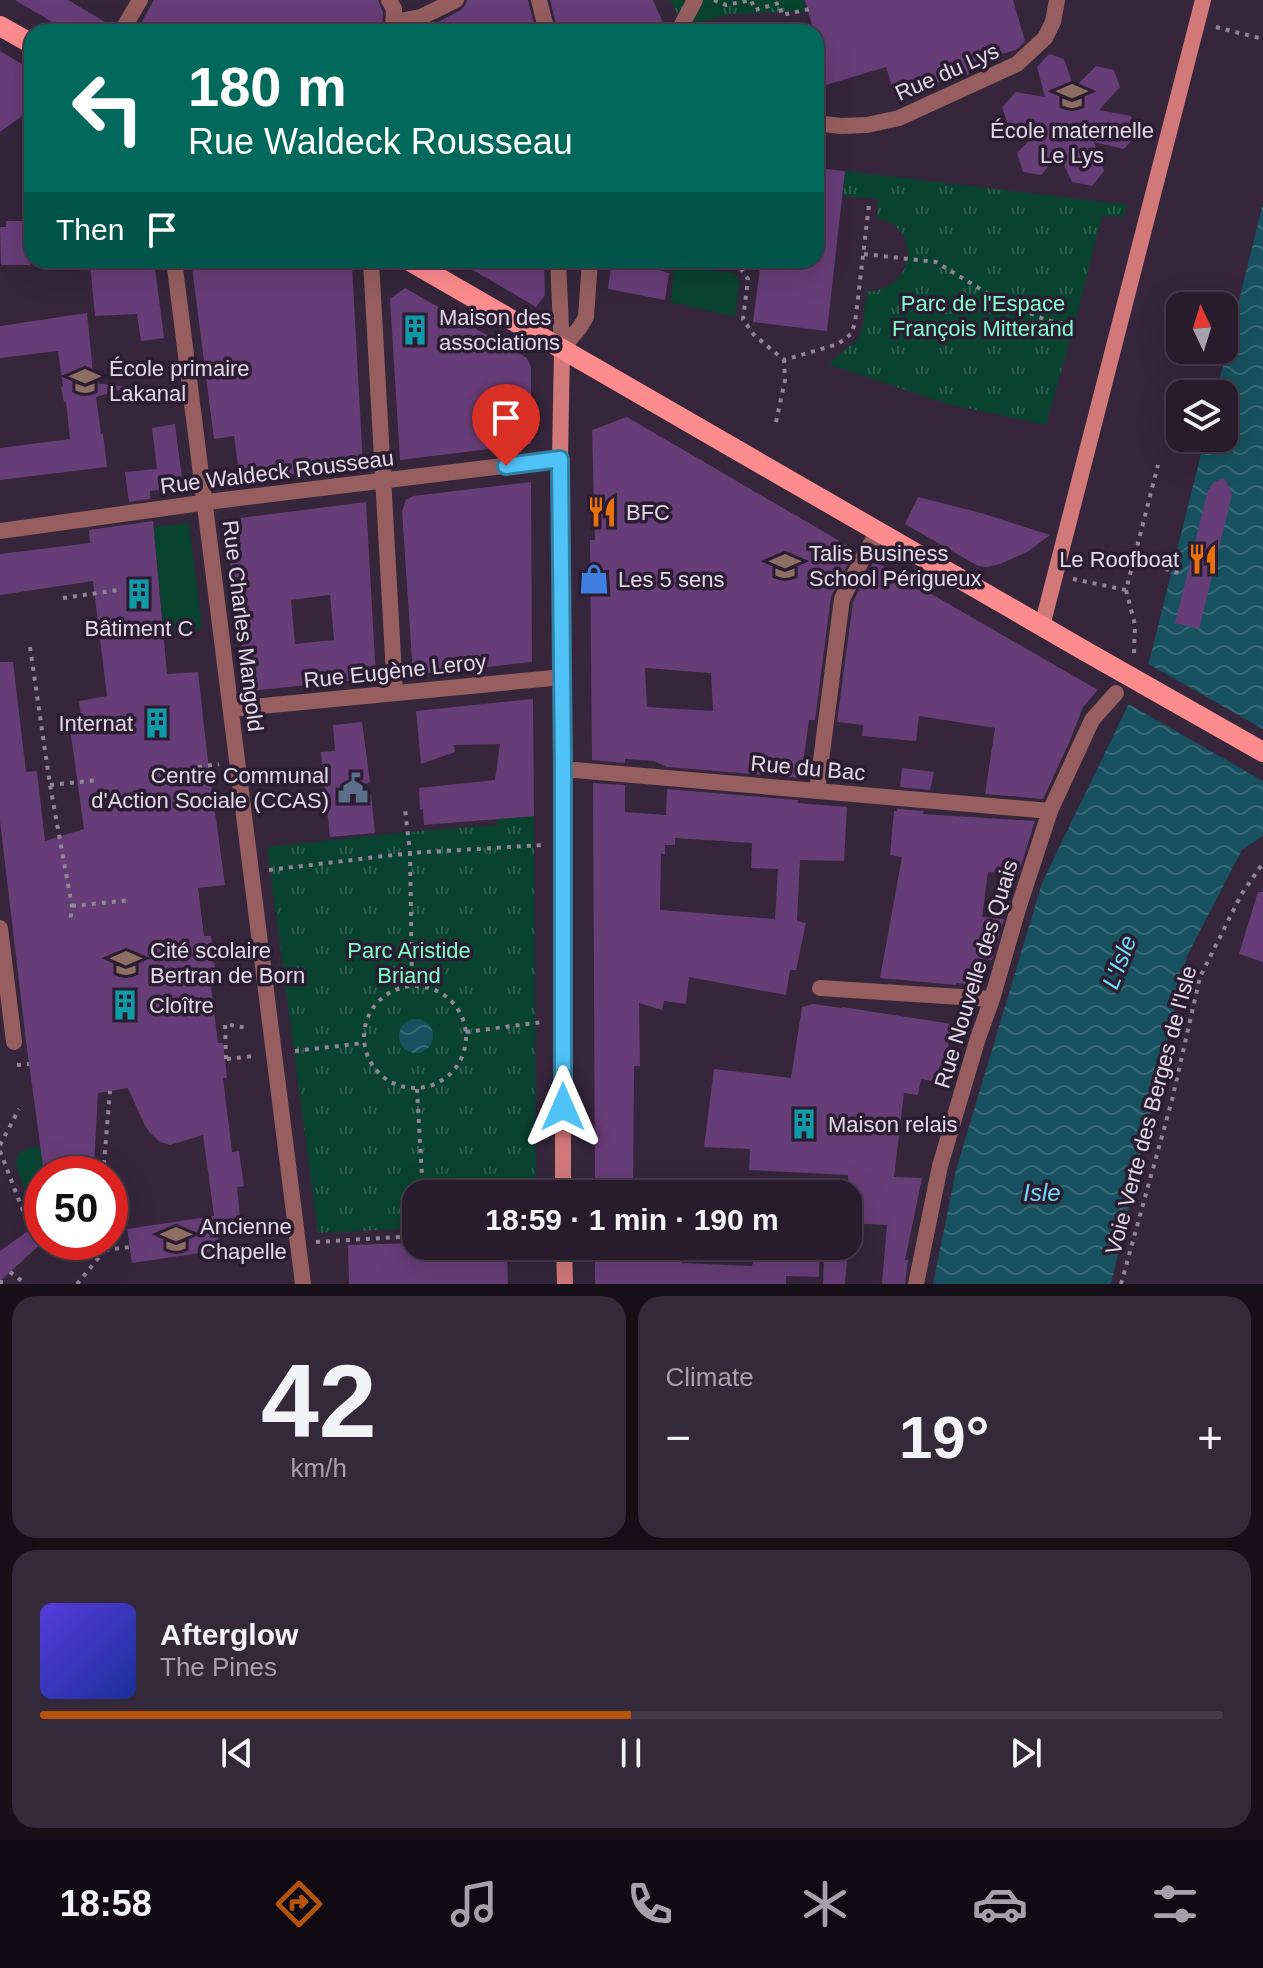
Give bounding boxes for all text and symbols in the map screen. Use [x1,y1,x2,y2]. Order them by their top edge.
street label: Rue du Lys [891,38,1003,106]
text: 180 m [188,55,347,118]
icon: left [56,56,160,160]
school or university icon: École maternelle Le Lys [1055,79,1089,113]
place label: École maternelle Le Lys [990,118,1154,168]
text: Rue Waldeck Rousseau [188,121,573,162]
icon: arrive [140,208,184,252]
text: Then [56,213,124,246]
park label: Parc de l'Espace François Mitterand [892,291,1074,341]
north arrow [1166,292,1238,364]
map controls [1166,292,1238,452]
place label: Maison des associations [439,305,560,355]
building icon: Maison des associations [398,313,432,347]
place label: École primaire Lakanal [109,356,250,406]
school or university icon: École primaire Lakanal [68,364,102,398]
button: layers [1166,380,1238,452]
pin [472,384,540,466]
icon: arrive [484,396,528,440]
street label: Rue Waldeck Rousseau [159,445,395,499]
restaurant icon: BFC [585,495,619,529]
place label: BFC [626,500,670,525]
street label: Rue Charles Mangold [218,519,268,733]
place label: Talis Business School Périgueux [809,541,981,591]
restaurant icon: Le Roofboat [1186,542,1220,576]
place label: Le Roofboat [1059,547,1179,572]
school or university icon: Talis Business School Périgueux [768,549,802,583]
shop icon: Les 5 sens [577,562,611,596]
place label: Les 5 sens [618,567,724,592]
building icon: Bâtiment C [122,577,156,611]
place label: Bâtiment C [85,616,194,641]
street label: Rue Eugène Leroy [302,649,488,693]
building icon: Internat [140,706,174,740]
place label: Internat [58,711,133,736]
street label: Rue du Bac [750,751,866,785]
place label: Centre Communal d'Action Sociale (CCAS) [91,763,329,813]
public building icon: Centre Communal d'Action Sociale (CCAS) [336,771,370,805]
street label: Rue Nouvelle des Quais [929,857,1023,1091]
water label: L'Isle [1096,931,1142,993]
place label: Cité scolaire Bertran de Born [150,938,305,988]
park label: Parc Aristide Briand [347,938,471,988]
school or university icon: Cité scolaire Bertran de Born [109,946,143,980]
street label: Voie Verte des Berges de l'Isle [1100,963,1202,1257]
building icon: Cloître [108,988,142,1022]
place label: Cloître [149,993,214,1018]
position arrow [521,1065,605,1149]
building icon: Maison relais [787,1107,821,1141]
place label: Maison relais [828,1112,958,1137]
speed limit sign: 50 [24,1156,128,1260]
water label: Isle [1023,1179,1061,1206]
text: 18:59 · 1 min · 190 m [485,1203,779,1236]
place label: Ancienne Chapelle [200,1214,292,1264]
school or university icon: Ancienne Chapelle [159,1222,193,1256]
text: 42 [261,1343,377,1459]
text: Climate [666,1362,754,1392]
text: 19° [899,1404,990,1471]
text: − [666,1413,691,1462]
text: + [1197,1413,1223,1462]
text: km/h [291,1453,347,1483]
text: Afterglow [160,1618,298,1651]
text: The Pines [160,1652,277,1682]
icon: previous [215,1731,259,1775]
icon: pause [609,1731,653,1775]
icon: next [1004,1731,1048,1775]
icon: directions [271,1876,327,1932]
icon: music [446,1876,502,1932]
icon: phone [622,1876,678,1932]
icon: climate [797,1876,853,1932]
icon: car [972,1876,1028,1932]
icon: filters [1147,1876,1203,1932]
text: 18:58 [60,1883,152,1924]

